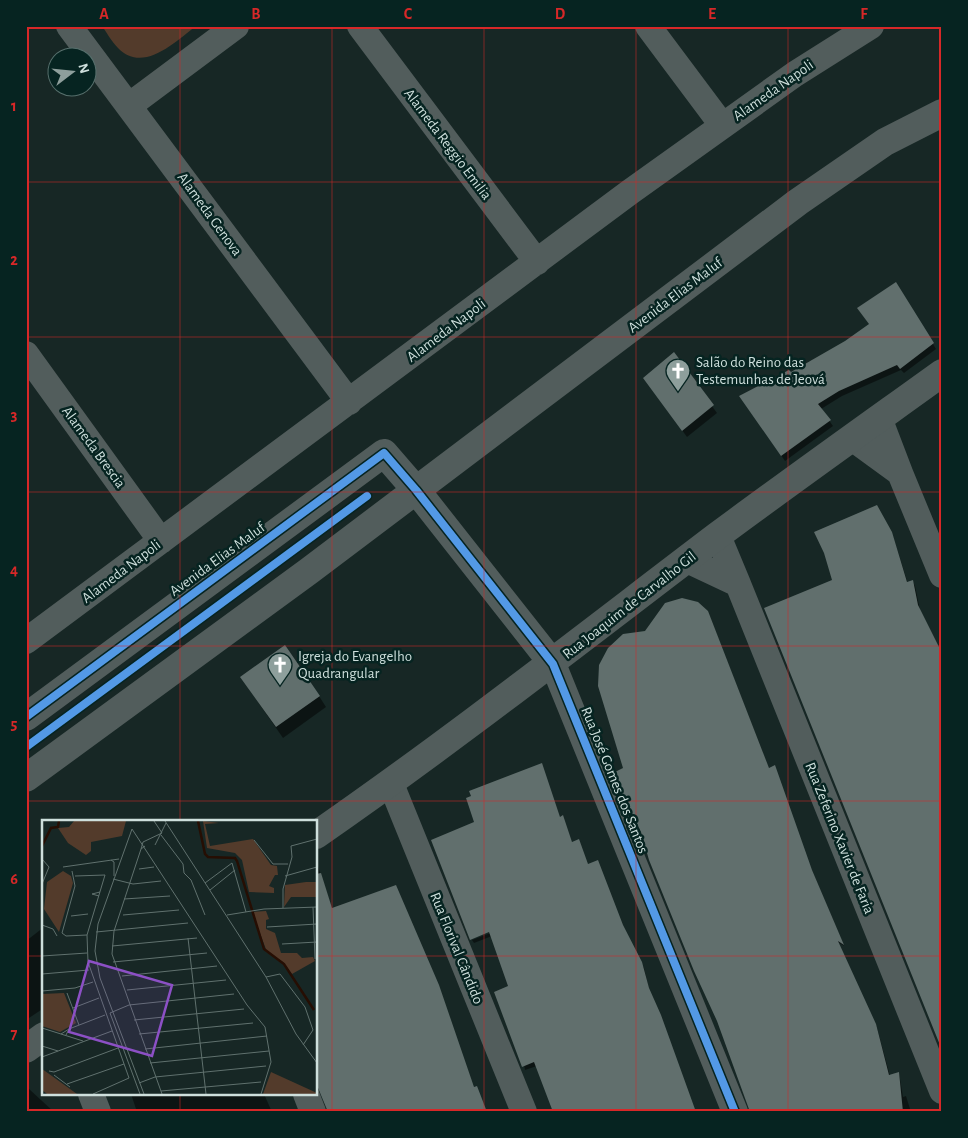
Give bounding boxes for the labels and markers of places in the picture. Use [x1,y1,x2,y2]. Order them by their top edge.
place label: Salão do Reino das Testemunhas de Jeová [696,355,825,387]
church icon: Salão do Reino das Testemunhas de Jeová [665,358,691,392]
place label: Igreja do Evangelho Quadrangular [298,649,412,681]
church icon: Igreja do Evangelho Quadrangular [267,652,293,686]

